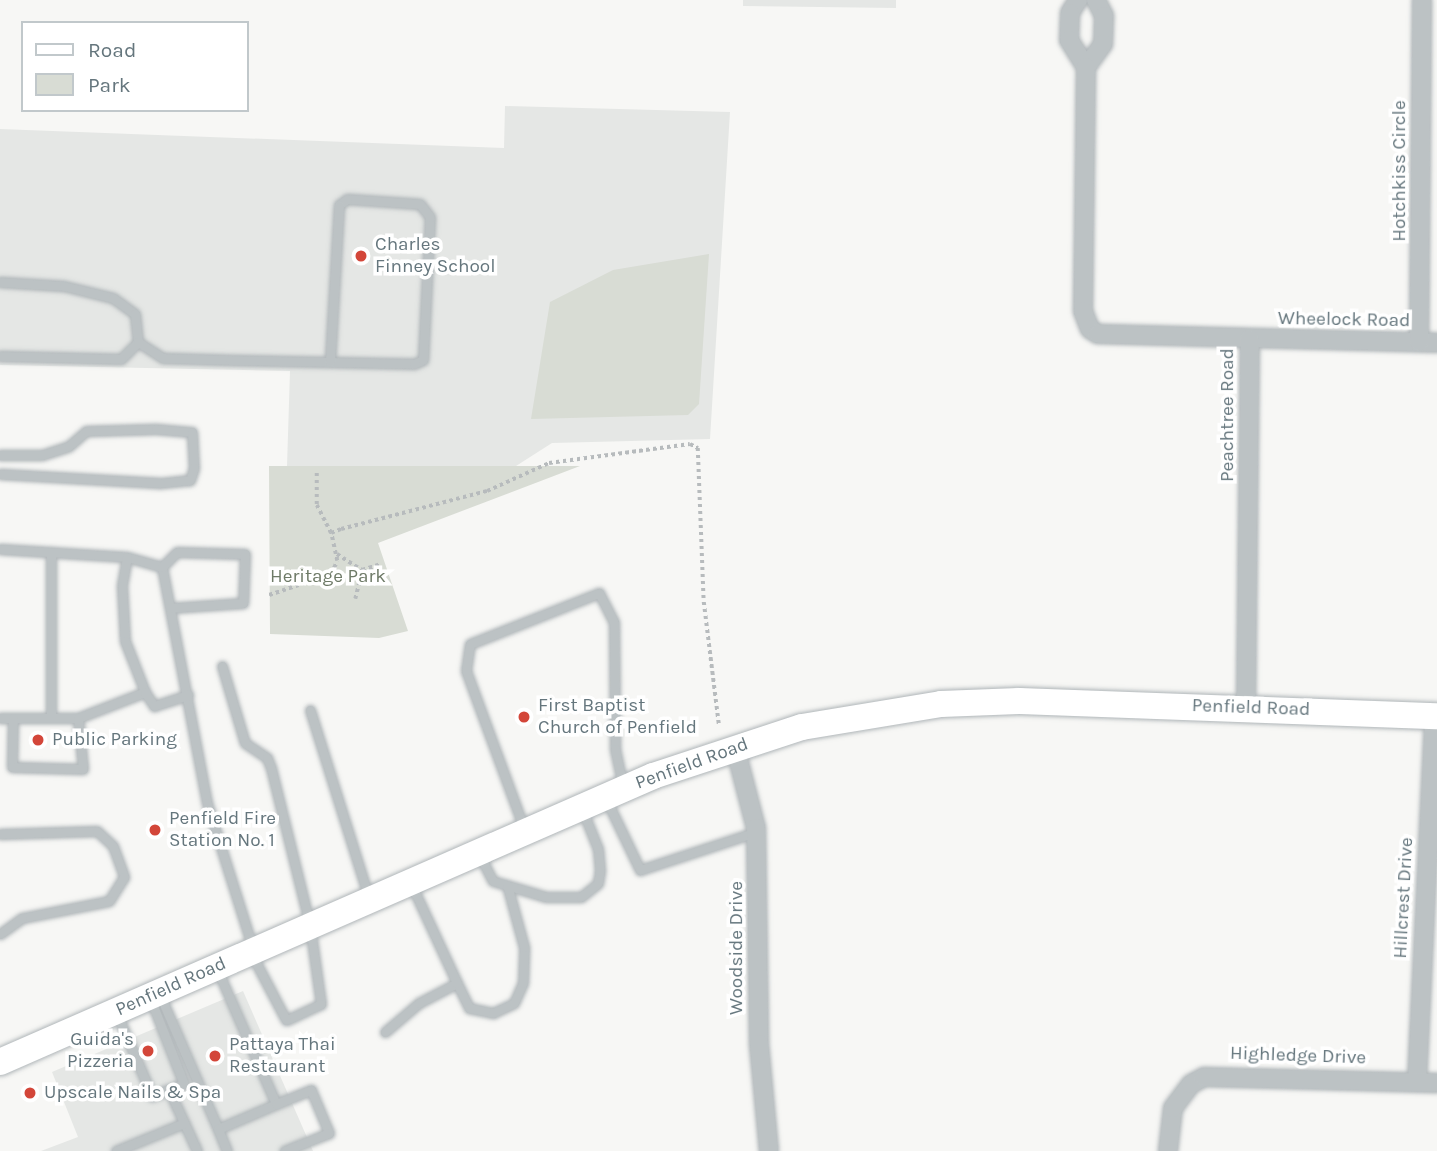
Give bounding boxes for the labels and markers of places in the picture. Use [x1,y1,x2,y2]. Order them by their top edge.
place label: Charles Finney School [375,234,496,278]
marker: Charles Finney School [353,248,369,264]
place label: First Baptist Church of Penfield [538,695,697,739]
marker: First Baptist Church of Penfield [516,709,532,725]
place label: Public Parking [52,729,177,751]
marker: Public Parking [30,732,46,748]
place label: Penfield Fire Station No. 1 [169,808,276,852]
marker: Penfield Fire Station No. 1 [147,822,163,838]
place label: Guida's Pizzeria [67,1029,134,1073]
place label: Pattaya Thai Restaurant [229,1034,336,1078]
marker: Guida's Pizzeria [140,1043,156,1059]
marker: Pattaya Thai Restaurant [207,1048,223,1064]
place label: Upscale Nails & Spa [44,1082,221,1104]
marker: Upscale Nails & Spa [22,1085,38,1101]

